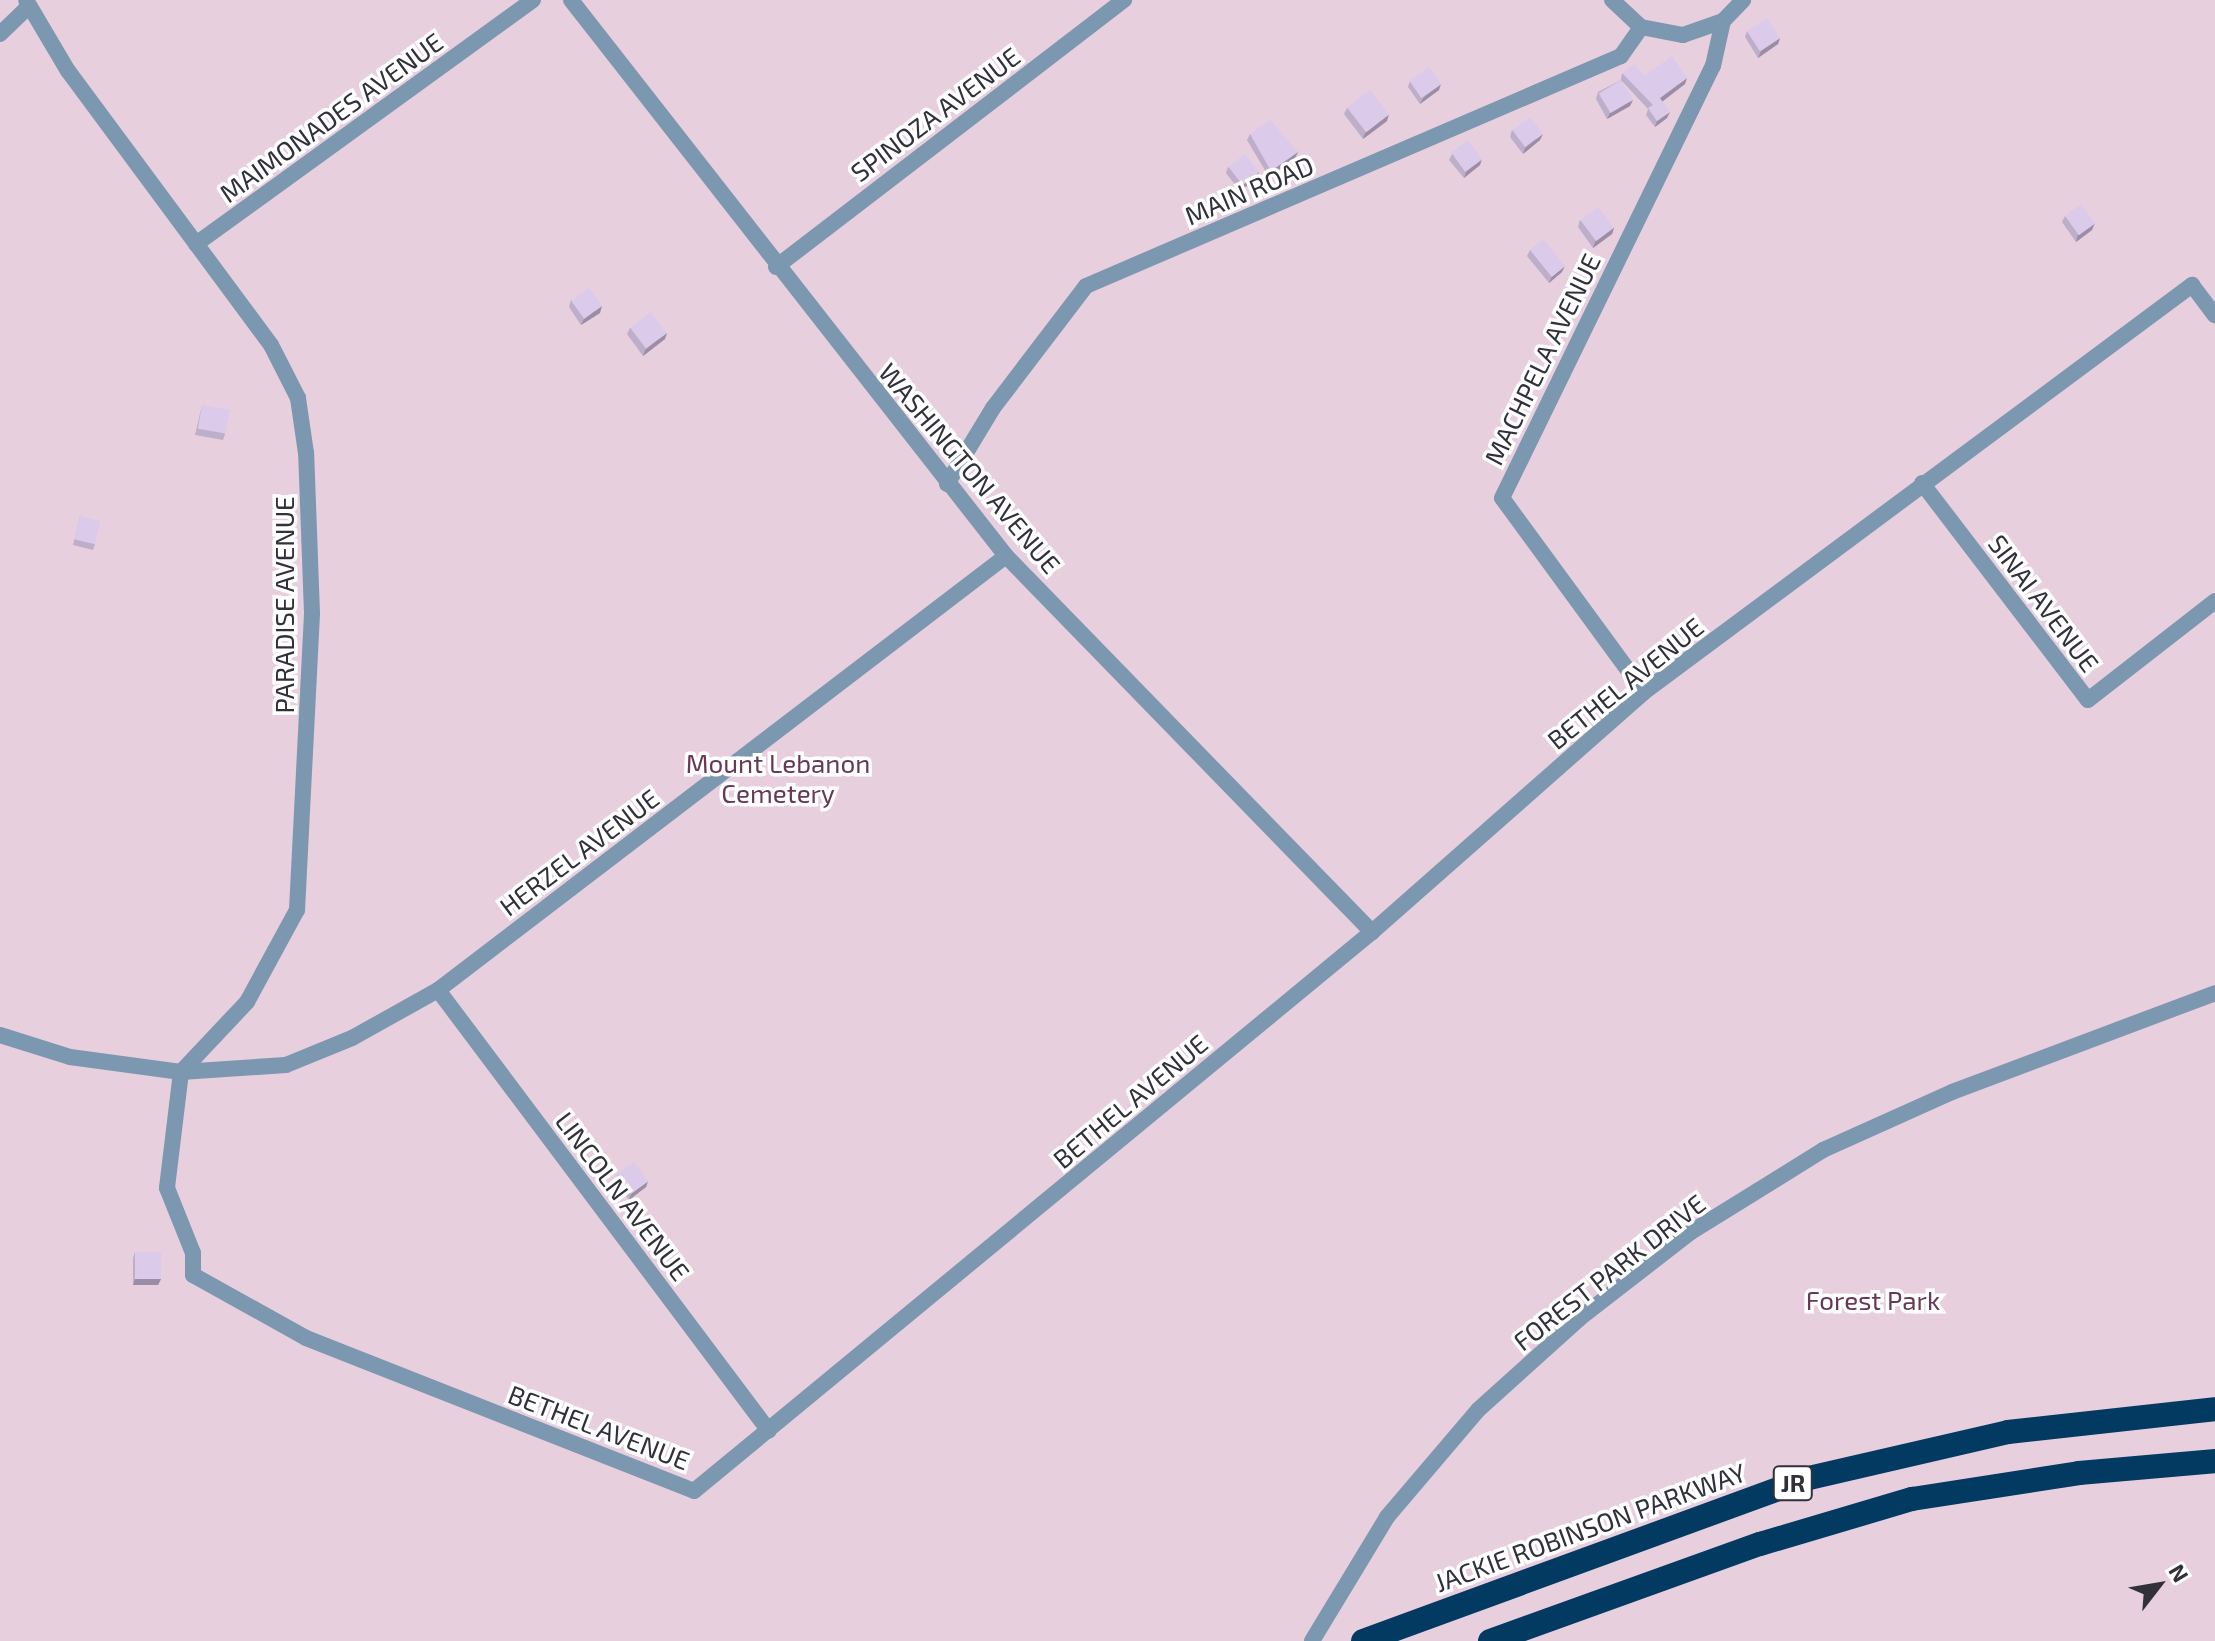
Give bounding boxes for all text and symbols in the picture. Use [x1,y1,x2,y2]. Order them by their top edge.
street label: MAIMONADES AVENUE [213,25,449,209]
street label: SPINOZA AVENUE [844,40,1026,188]
street label: MAIN ROAD [1180,149,1318,231]
street label: MACHPELA AVENUE [1477,248,1607,470]
street label: WASHINGTON AVENUE [873,356,1067,580]
street label: PARADISE AVENUE [268,496,300,714]
street label: SINAI AVENUE [1982,528,2106,678]
street label: BETHEL AVENUE [1540,610,1710,756]
park label: Mount Lebanon Cemetery [686,747,870,808]
street label: HERZEL AVENUE [493,782,665,922]
street label: BETHEL AVENUE [1046,1027,1214,1175]
street label: LINCOLN AVENUE [549,1105,697,1287]
street label: FOREST PARK DRIVE [1507,1187,1711,1357]
park label: Forest Park [1806,1284,1940,1316]
street label: BETHEL AVENUE [503,1378,695,1476]
street label: JACKIE ROBINSON PARKWAY [1430,1456,1750,1598]
road number: JR [1771,1463,1815,1503]
north arrow [2119,1545,2199,1625]
text: N [2164,1559,2195,1586]

